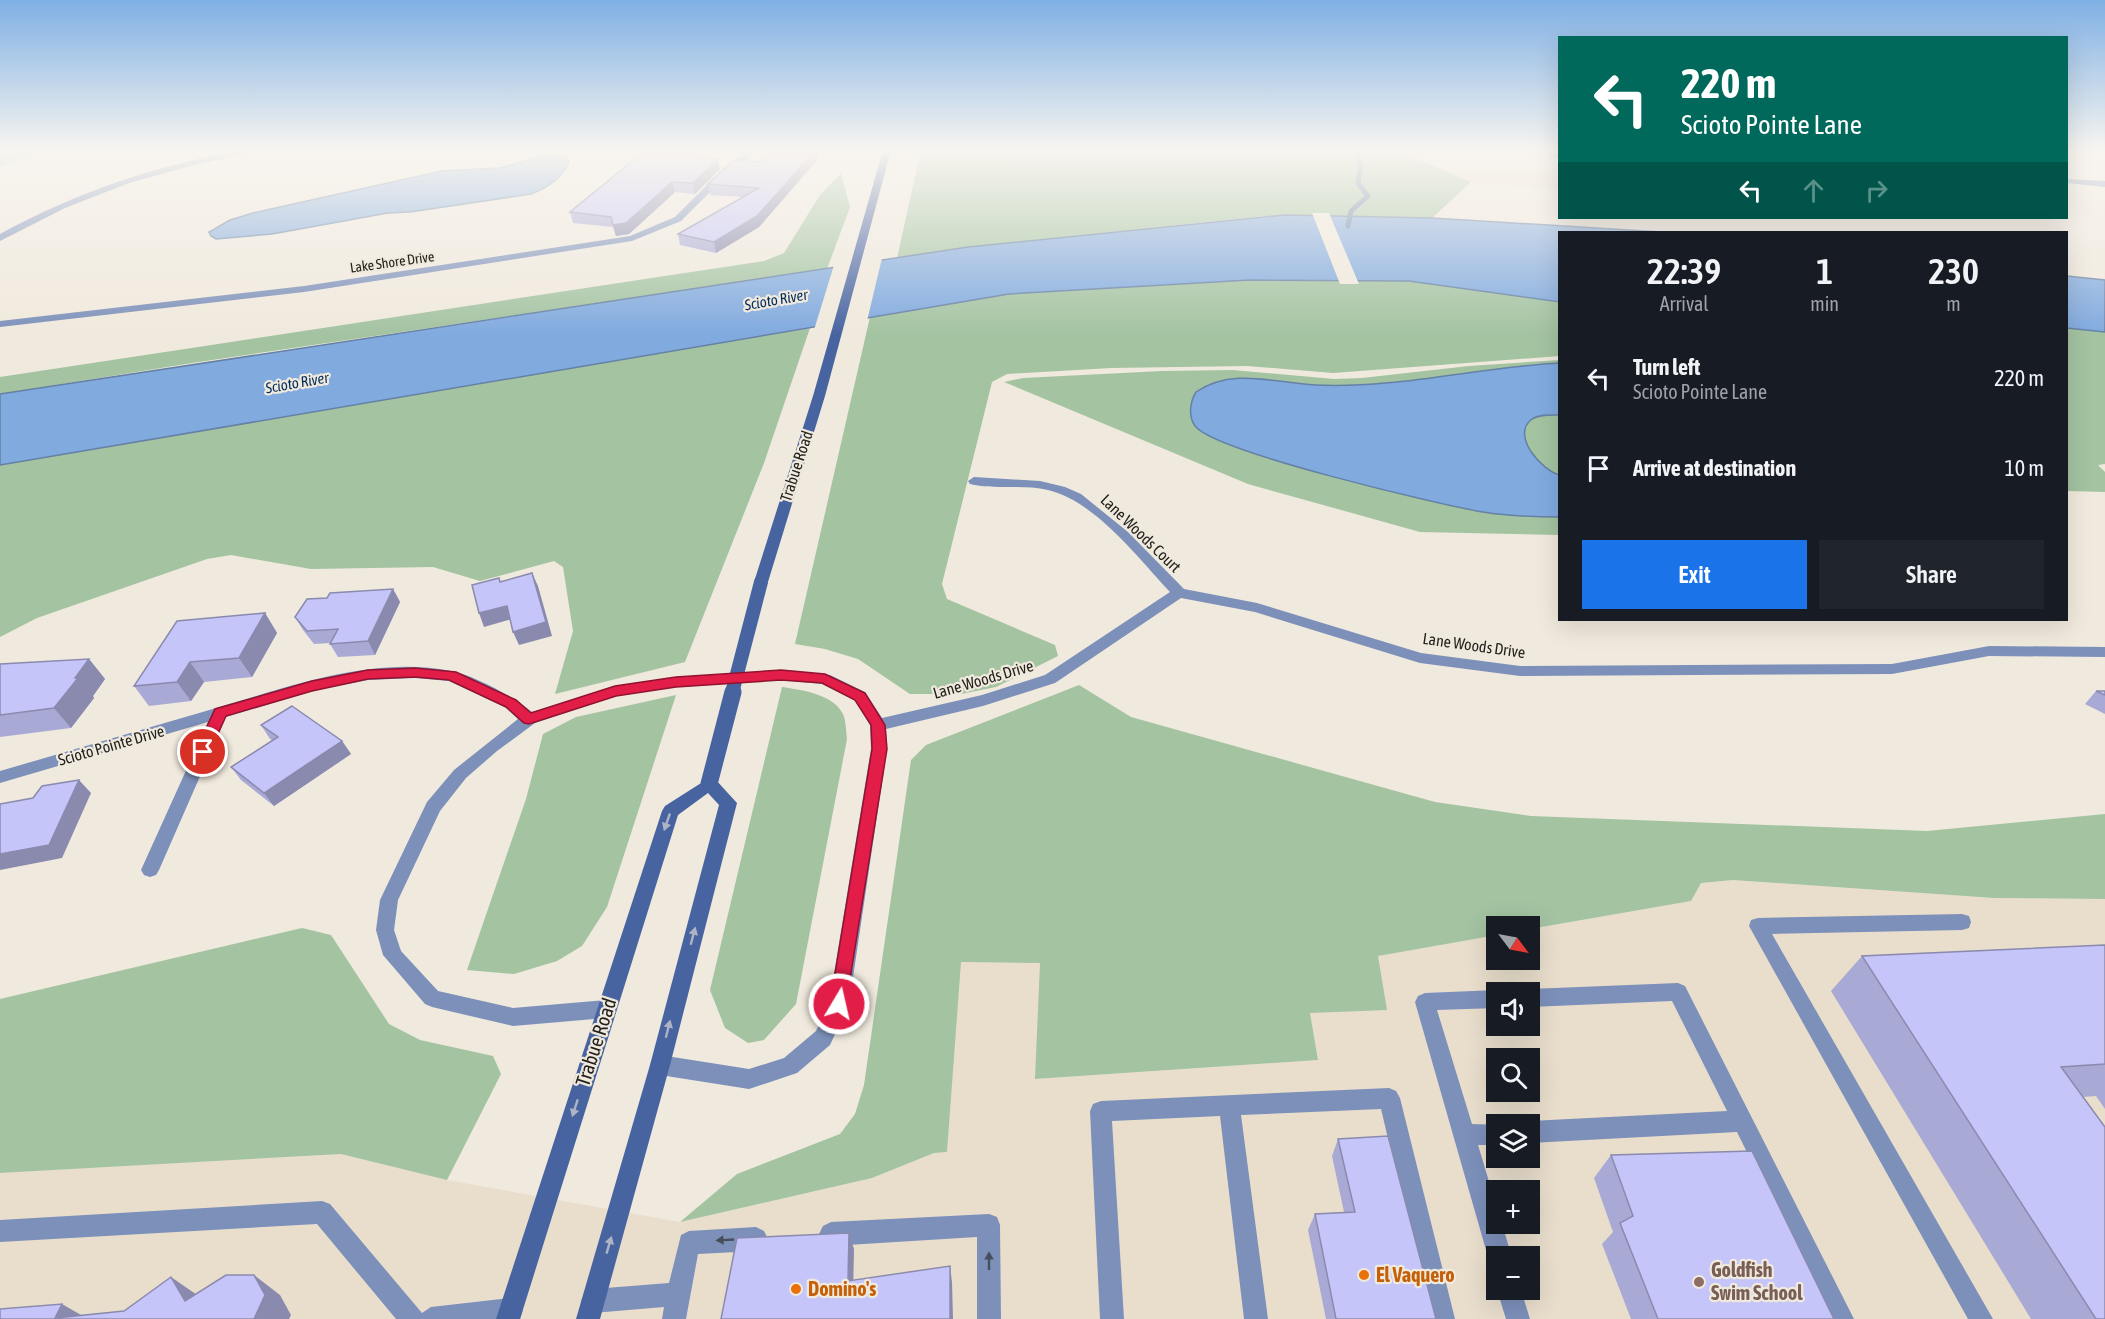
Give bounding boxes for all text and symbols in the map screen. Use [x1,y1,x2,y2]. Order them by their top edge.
text: 220 m [1681,59,1776,107]
icon: left [1582,60,1660,138]
text: Scioto Pointe Lane [1681,109,1862,140]
icon: left [1734,174,1767,207]
icon: ahead [1797,174,1830,207]
icon: right [1860,174,1893,207]
street label: Lake Shore Drive [349,248,435,276]
text: 22:39 [1647,250,1721,292]
text: 1 [1816,250,1833,292]
text: 230 [1928,250,1979,292]
water label: Scioto River [742,285,809,314]
text: Arrival [1660,292,1709,315]
text: min [1810,292,1839,315]
text: m [1946,292,1961,315]
text: Turn left [1633,354,1700,380]
icon: left [1582,362,1615,395]
text: 220 m [1994,365,2044,391]
water label: Scioto River [263,368,330,397]
text: Scioto Pointe Lane [1633,380,1767,403]
street label: Trabue Road [776,428,816,504]
icon: arrive [1582,452,1615,485]
text: Arrive at destination [1633,455,1796,481]
text: 10 m [2004,455,2044,481]
street label: Lane Woods Court [1097,490,1185,576]
button: Exit [1582,540,1807,609]
button: Share [1819,540,2044,609]
street label: Lane Woods Drive [1422,629,1526,661]
street label: Lane Woods Drive [931,656,1035,702]
street label: Scioto Pointe Drive [56,721,166,769]
pin [177,726,228,777]
icon: arrive [186,735,219,768]
one-way arrow [662,813,672,831]
north arrow [1486,916,1540,970]
map controls [1486,916,1540,1300]
one-way arrow [688,927,698,945]
position arrow [807,972,871,1036]
button: sound [1486,982,1540,1036]
street label: Trabue Road [570,995,621,1089]
one-way arrow [664,1020,674,1038]
button: search [1486,1048,1540,1102]
one-way arrow [570,1099,579,1117]
button: layers [1486,1114,1540,1168]
button: + [1486,1180,1540,1234]
one-way arrow [604,1236,614,1254]
one-way arrow [716,1236,735,1245]
button: − [1486,1246,1540,1300]
one-way arrow [984,1251,994,1270]
place label: Goldfish Swim School [1711,1258,1803,1304]
place label: El Vaquero [1376,1263,1455,1286]
marker: El Vaquero [1357,1268,1371,1282]
marker: Goldfish Swim School [1692,1275,1706,1289]
place label: Domino's [808,1277,876,1300]
marker: Domino's [789,1282,803,1296]

